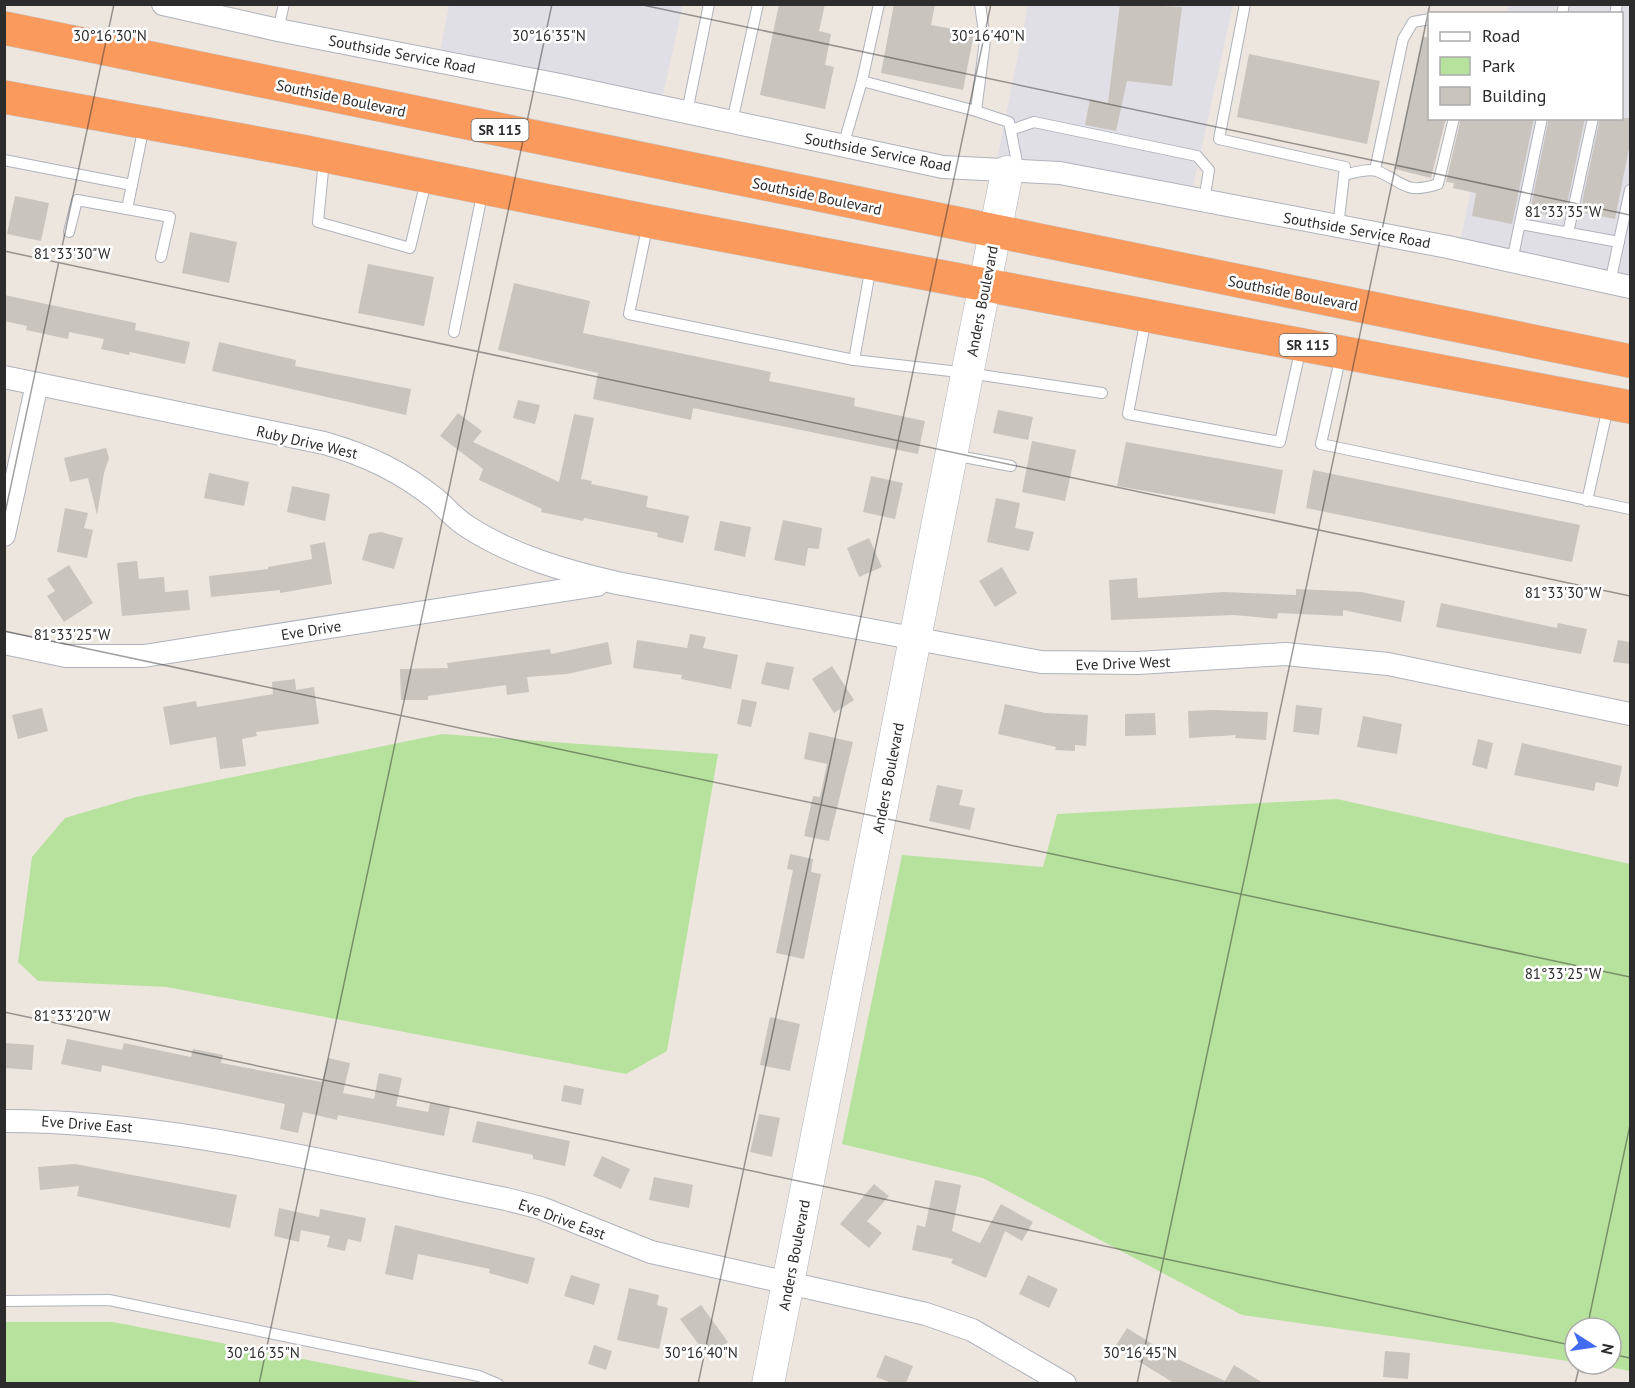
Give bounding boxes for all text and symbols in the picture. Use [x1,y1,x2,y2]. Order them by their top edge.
legend [1428,12,1623,120]
text: Road [1482,24,1520,47]
text: 30°16'30"N [73,26,147,45]
text: 30°16'35"N [512,26,586,45]
text: 30°16'40"N [951,26,1025,45]
street label: Southside Service Road [327,30,477,78]
text: Park [1482,54,1515,77]
street label: Southside Boulevard [275,75,407,121]
text: Building [1482,84,1546,107]
road number: SR 115 [472,119,528,141]
street label: Southside Service Road [803,128,953,176]
street label: Southside Boulevard [751,173,883,219]
text: 81°33'35"W [1525,202,1602,221]
street label: Southside Service Road [1282,208,1432,252]
text: 81°33'30"W [34,244,111,263]
street label: Anders Boulevard [962,244,1002,358]
street label: Southside Boulevard [1226,271,1360,315]
road number: SR 115 [1280,334,1336,356]
street label: Ruby Drive West [254,421,360,463]
text: 81°33'30"W [1525,583,1602,602]
street label: Eve Drive [280,616,342,644]
text: 81°33'25"W [34,625,111,644]
street label: Eve Drive West [1075,652,1171,674]
street label: Anders Boulevard [868,721,908,835]
text: 81°33'25"W [1525,964,1602,983]
text: 81°33'20"W [34,1006,111,1025]
street label: Eve Drive East [41,1111,133,1137]
street label: Eve Drive East [516,1194,608,1244]
street label: Anders Boulevard [774,1198,814,1312]
north arrow [1563,1316,1623,1376]
text: N [1597,1342,1619,1356]
text: 30°16'35"N [226,1343,300,1362]
text: 30°16'40"N [664,1343,738,1362]
text: 30°16'45"N [1103,1343,1177,1362]

